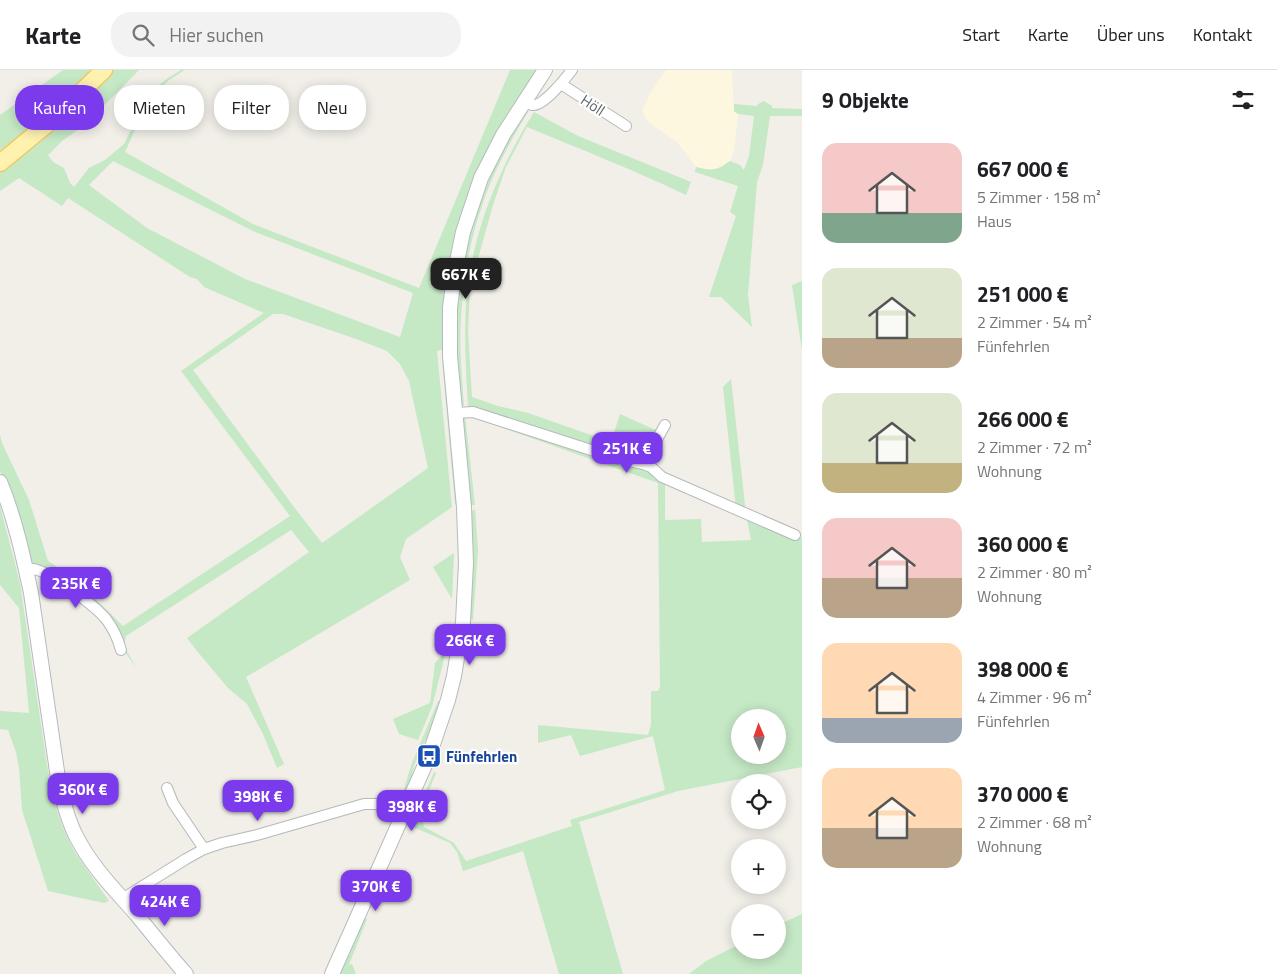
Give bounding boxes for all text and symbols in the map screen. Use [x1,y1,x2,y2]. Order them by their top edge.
search box [111,12,461,57]
text: Karte [25,17,81,53]
text: Hier suchen [169,20,264,49]
icon: search [129,21,157,49]
text: Start [962,21,1000,48]
text: Karte [1028,21,1069,48]
text: Über uns [1097,21,1165,48]
text: Kontakt [1193,21,1252,48]
text: 9 Objekte [822,84,909,116]
chip: Kaufen [15,85,104,130]
chip: Mieten [114,85,204,130]
chip: Filter [214,85,289,130]
chip: Neu [299,85,366,130]
icon: filters [1229,86,1257,114]
street label: Höll [576,89,610,121]
text: 667 000 € [977,153,1069,185]
icon: home [862,163,922,223]
text: 5 Zimmer · 158 m² [977,185,1101,209]
text: Haus [977,209,1012,233]
pin: 667K € [425,258,507,300]
text: 667K € [442,262,490,286]
text: 251 000 € [977,278,1069,310]
icon: home [862,288,922,348]
text: 2 Zimmer · 54 m² [977,310,1092,334]
text: Fünfehrlen [977,334,1050,358]
text: 266 000 € [977,403,1069,435]
icon: home [862,413,922,473]
pin: 251K € [586,432,668,474]
text: 2 Zimmer · 72 m² [977,435,1092,459]
text: 251K € [603,436,651,460]
text: Wohnung [977,459,1042,483]
text: 360 000 € [977,528,1069,560]
icon: home [862,538,922,598]
text: 2 Zimmer · 80 m² [977,560,1092,584]
pin: 235K € [35,566,117,609]
text: 235K € [52,571,100,595]
text: Wohnung [977,584,1042,608]
pin: 266K € [429,624,511,666]
text: 266K € [446,628,494,652]
text: 398 000 € [977,653,1069,685]
icon: home [862,663,922,723]
text: 4 Zimmer · 96 m² [977,685,1092,709]
north arrow [731,709,786,764]
map controls [731,709,786,959]
text: Fünfehrlen [977,709,1050,733]
bus stop icon: Fünfehrlen [416,743,442,769]
place label: Fünfehrlen [446,745,517,768]
pin: 360K € [42,772,124,815]
button: locate [731,774,786,829]
text: 360K € [59,777,107,801]
text: 370 000 € [977,778,1069,810]
pin: 398K € [217,780,299,822]
text: 398K € [234,784,282,808]
icon: home [862,788,922,848]
pin: 398K € [371,790,453,832]
text: 398K € [388,794,436,818]
text: 2 Zimmer · 68 m² [977,810,1092,834]
text: Wohnung [977,834,1042,858]
button: + [731,839,786,894]
pin: 370K € [335,870,417,912]
text: 370K € [352,874,400,898]
pin: 424K € [124,884,206,927]
text: 424K € [141,889,189,913]
button: − [731,904,786,959]

